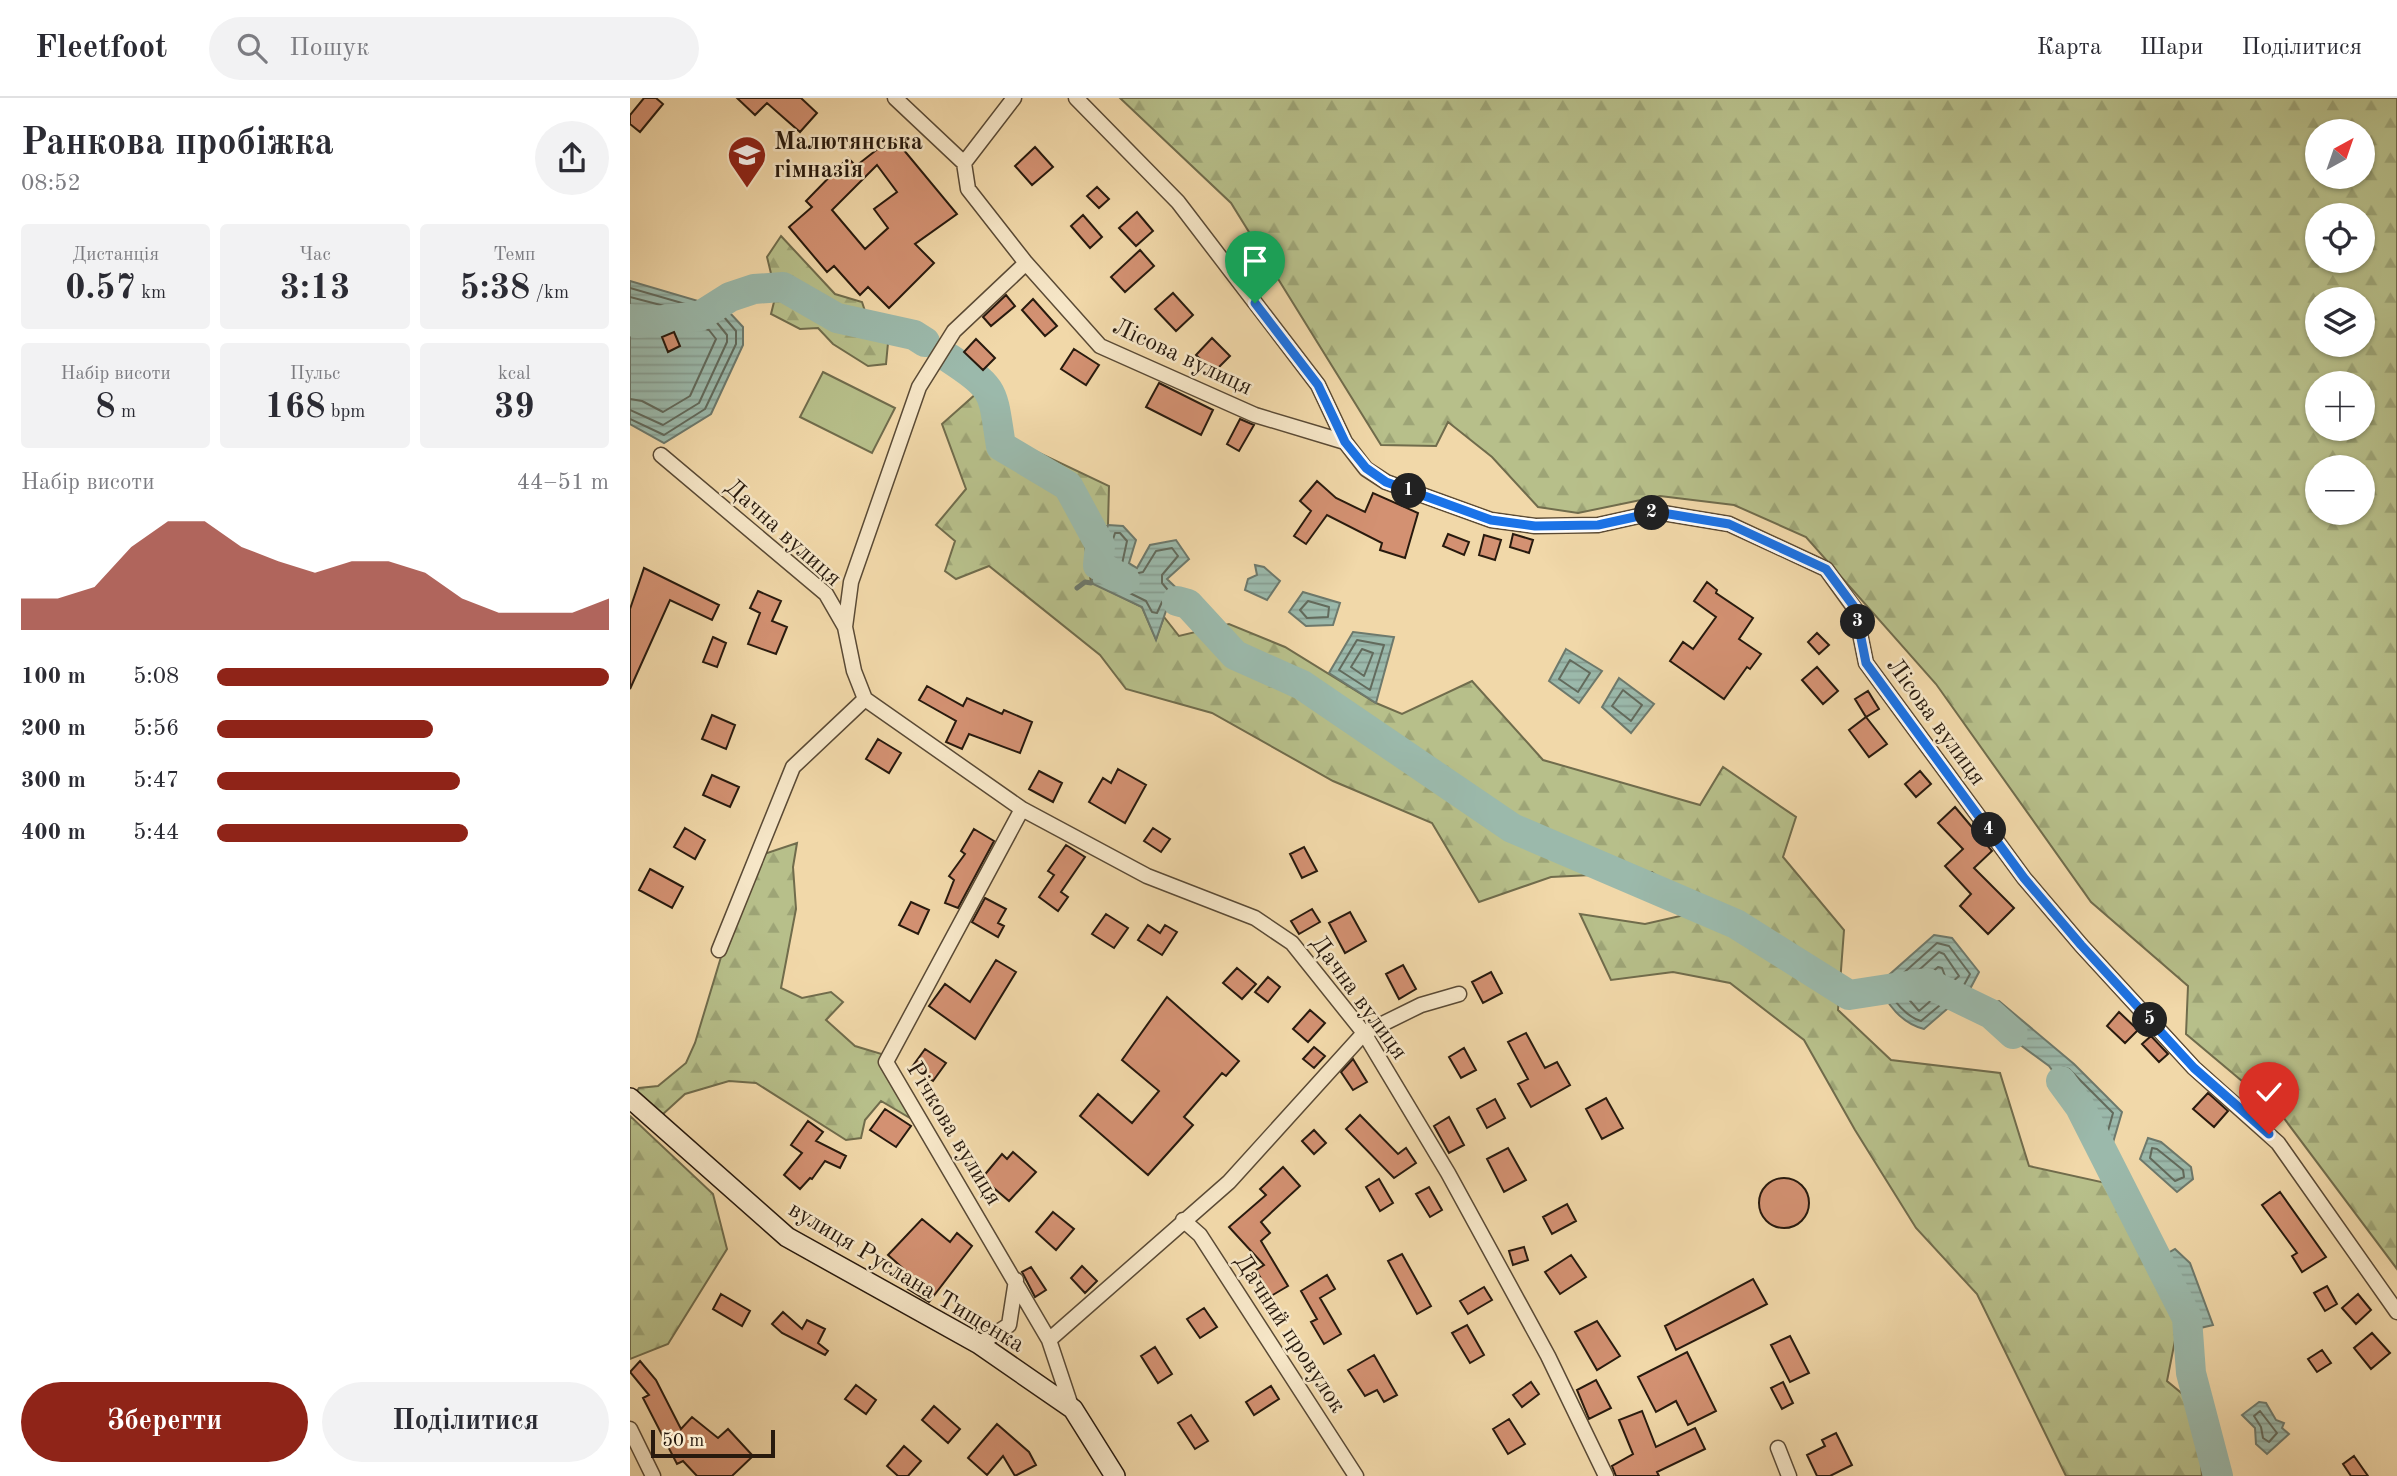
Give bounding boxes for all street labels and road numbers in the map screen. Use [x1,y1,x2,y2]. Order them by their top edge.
street label: Лісова вулиця [1109,315,1256,401]
street label: Дачна вулиця [720,475,845,592]
street label: Лісова вулиця [1881,654,1990,790]
street label: Дачна вулиця [1306,932,1411,1065]
street label: Річкова вулиця [901,1058,1005,1210]
street label: вулиця Руслана Тищенка [784,1198,1028,1358]
street label: Дачний провулок [1229,1251,1349,1418]

